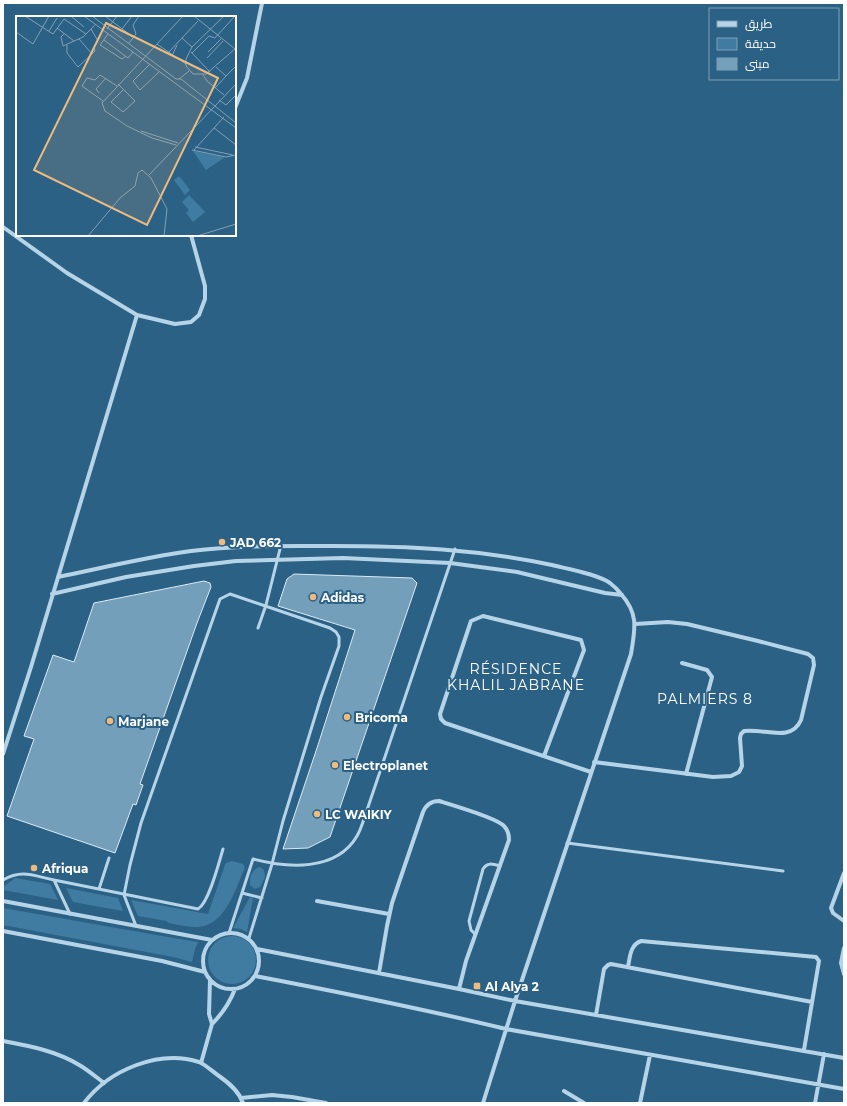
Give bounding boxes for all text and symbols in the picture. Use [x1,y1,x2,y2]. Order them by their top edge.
legend [709,8,839,80]
inset map [16,16,236,236]
text: طريق [745,16,773,31]
text: حديقة [745,36,776,51]
text: مبنى [745,56,770,71]
place label: JAD 662 [229,535,281,550]
marker: JAD 662 [217,537,227,547]
place label: Adidas [320,590,365,605]
marker: Adidas [308,592,318,602]
district label: RÉSIDENCE KHALIL JABRANE [447,660,585,694]
district label: PALMIERS 8 [657,690,753,708]
place label: Bricoma [355,710,408,725]
marker: Bricoma [342,712,352,722]
place label: Marjane [118,714,169,729]
marker: Marjane [105,716,115,726]
place label: Electroplanet [343,758,429,773]
marker: Electroplanet [330,760,340,770]
place label: LC WAIKIY [325,807,393,822]
marker: LC WAIKIY [312,809,322,819]
place label: Afriqua [41,861,89,876]
marker: Afriqua [29,863,39,873]
place label: Al Alya 2 [484,979,539,994]
marker: Al Alya 2 [472,981,482,991]

